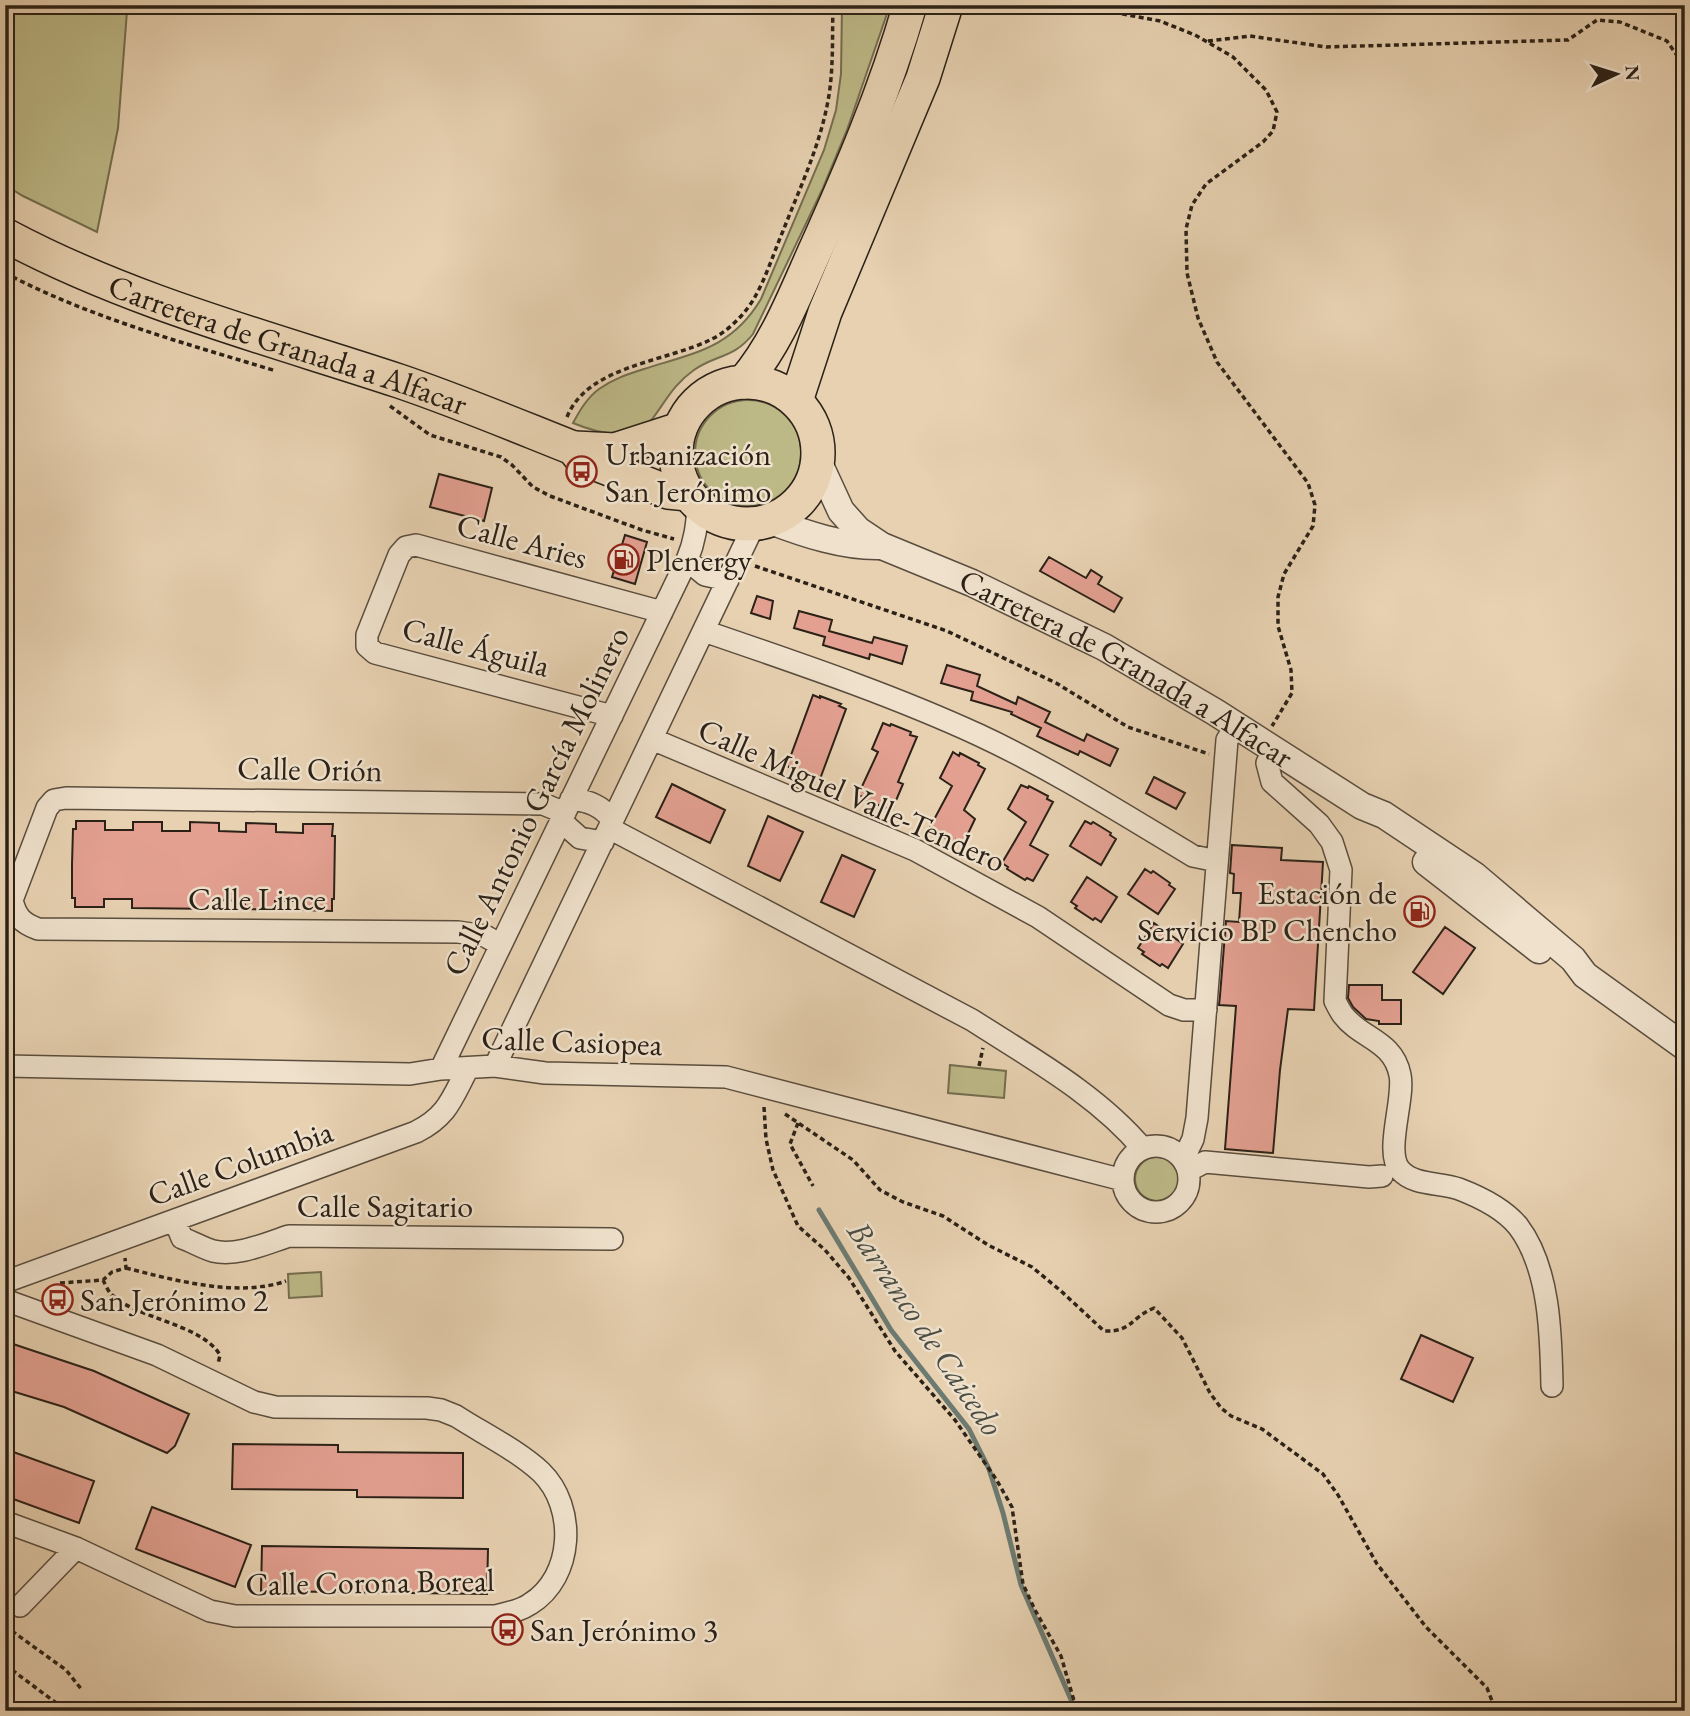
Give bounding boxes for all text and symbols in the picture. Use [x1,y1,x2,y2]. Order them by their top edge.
north arrow [1582,38,1652,108]
text: N [1619,64,1646,82]
street label: Carretera de Granada a Alfacar [102,264,474,425]
place label: Urbanización San Jerónimo [605,433,771,512]
bus stop icon: Urbanización San Jerónimo [565,455,599,489]
street label: Calle Aries [452,503,592,579]
place label: Plenergy [646,539,753,581]
fuel station icon: Plenergy [606,543,640,577]
street label: Carretera de Granada a Alfacar [953,559,1302,778]
street label: Calle Águila [398,607,555,687]
street label: Calle Antonio García Molinero [433,619,639,983]
street label: Calle Miguel Valle-Tendero [692,708,1012,882]
street label: Calle Orión [237,747,383,791]
place label: Estación de Servicio BP Chencho [1137,872,1397,951]
street label: Calle Lince [188,878,326,920]
fuel station icon: Estación de Servicio BP Chencho [1403,894,1437,928]
street label: Calle Casiopea [481,1017,663,1065]
street label: Calle Columbia [142,1110,339,1216]
street label: Calle Sagitario [297,1185,473,1227]
water label: Barranco de Caicedo [837,1211,1014,1444]
place label: San Jerónimo 2 [80,1279,269,1321]
bus stop icon: San Jerónimo 2 [40,1283,74,1317]
street label: Calle Corona Boreal [245,1559,495,1605]
place label: San Jerónimo 3 [530,1609,718,1651]
bus stop icon: San Jerónimo 3 [490,1613,524,1647]

